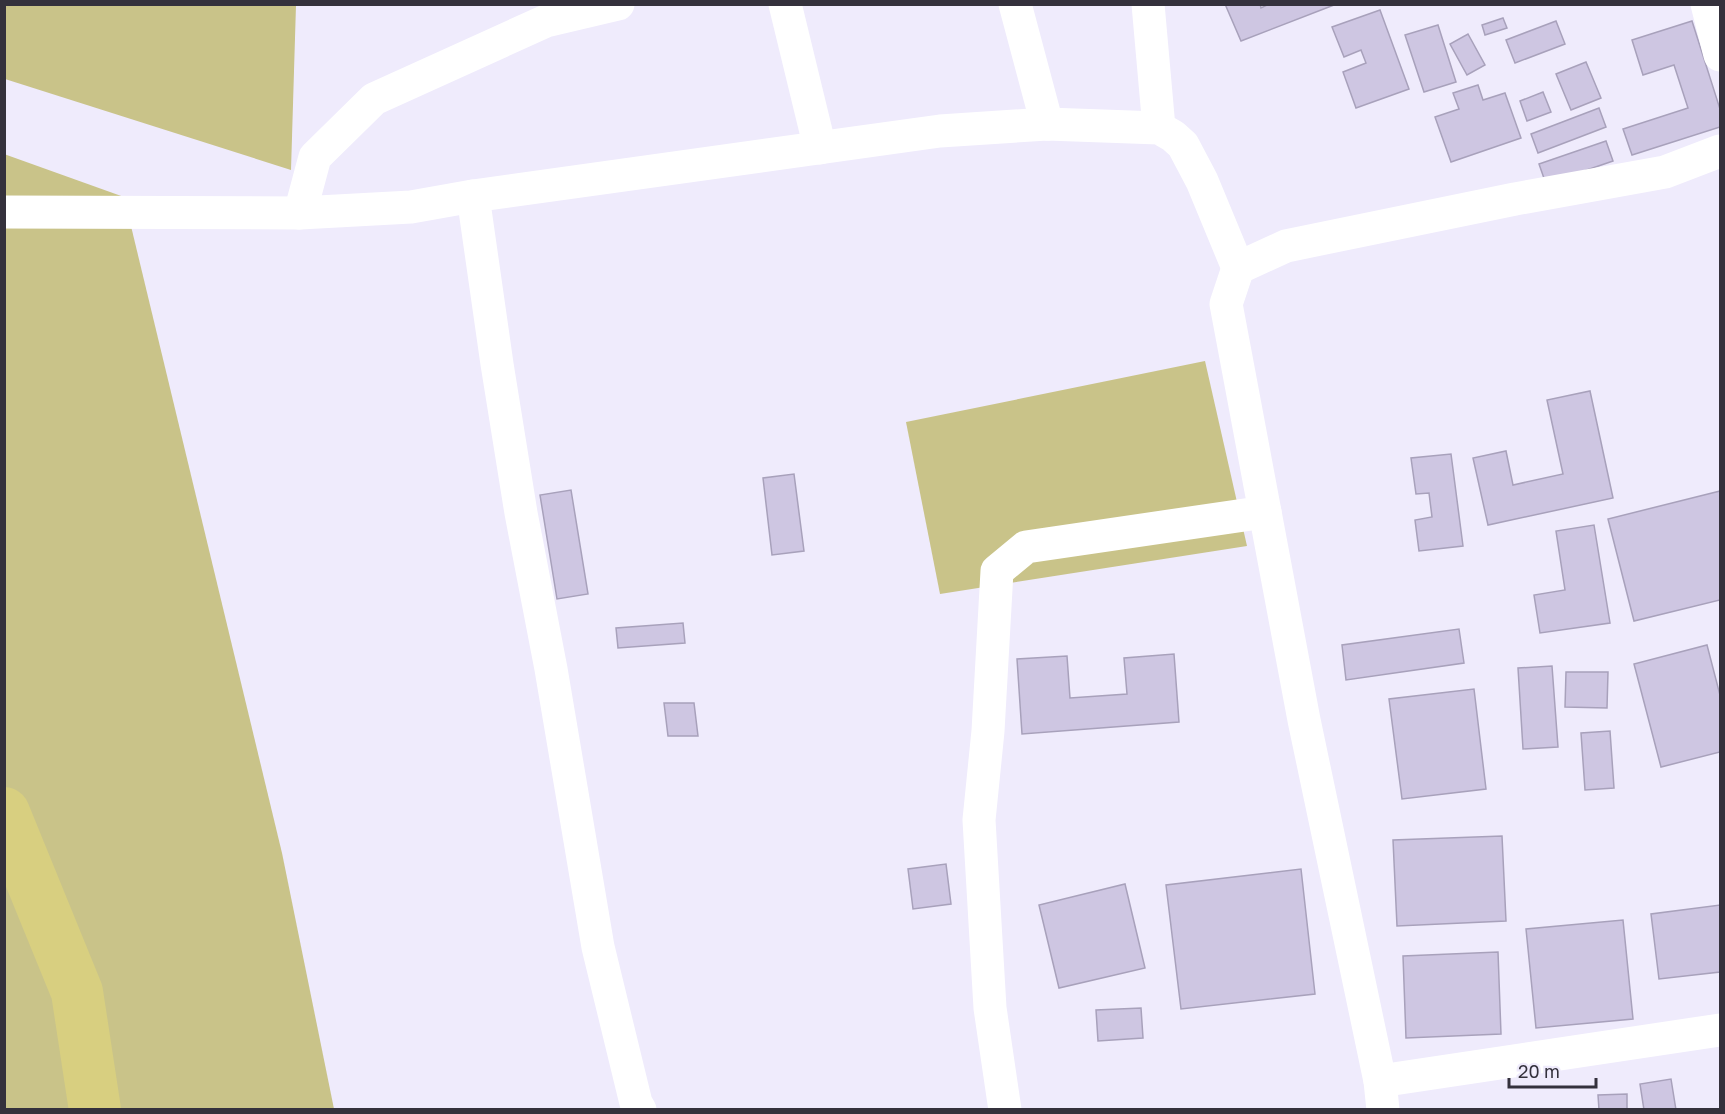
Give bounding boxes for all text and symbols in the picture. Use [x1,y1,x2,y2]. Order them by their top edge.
scale bar [1509,1051,1596,1089]
text: 20 m [1518,1060,1560,1082]

